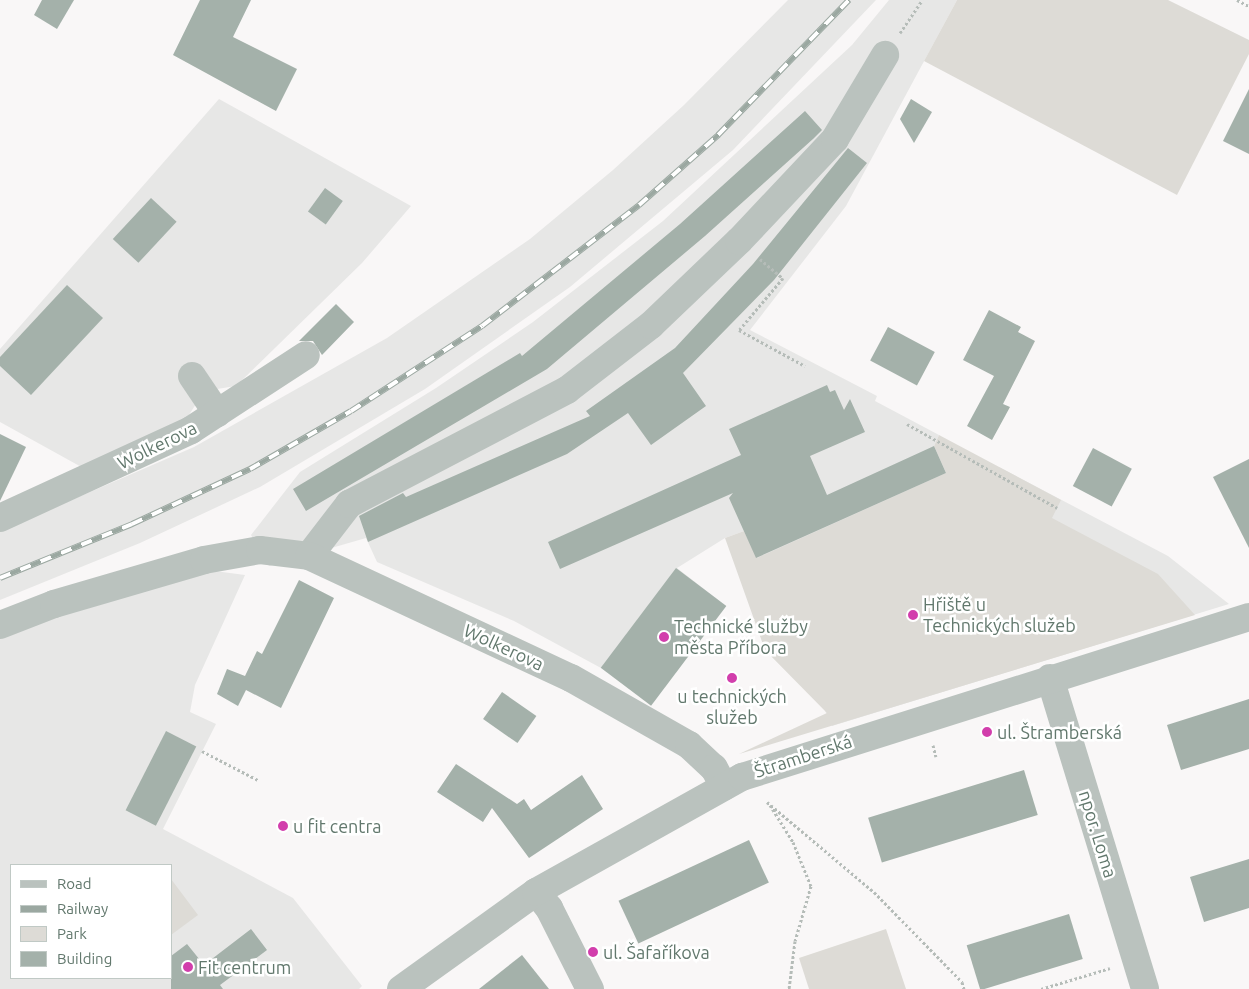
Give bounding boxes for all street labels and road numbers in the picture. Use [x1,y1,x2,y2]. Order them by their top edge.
street label: Wolkerova [114,417,200,473]
street label: Wolkerova [461,619,547,675]
street label: Štramberská [751,730,855,782]
street label: npor. Loma [1074,788,1122,880]

